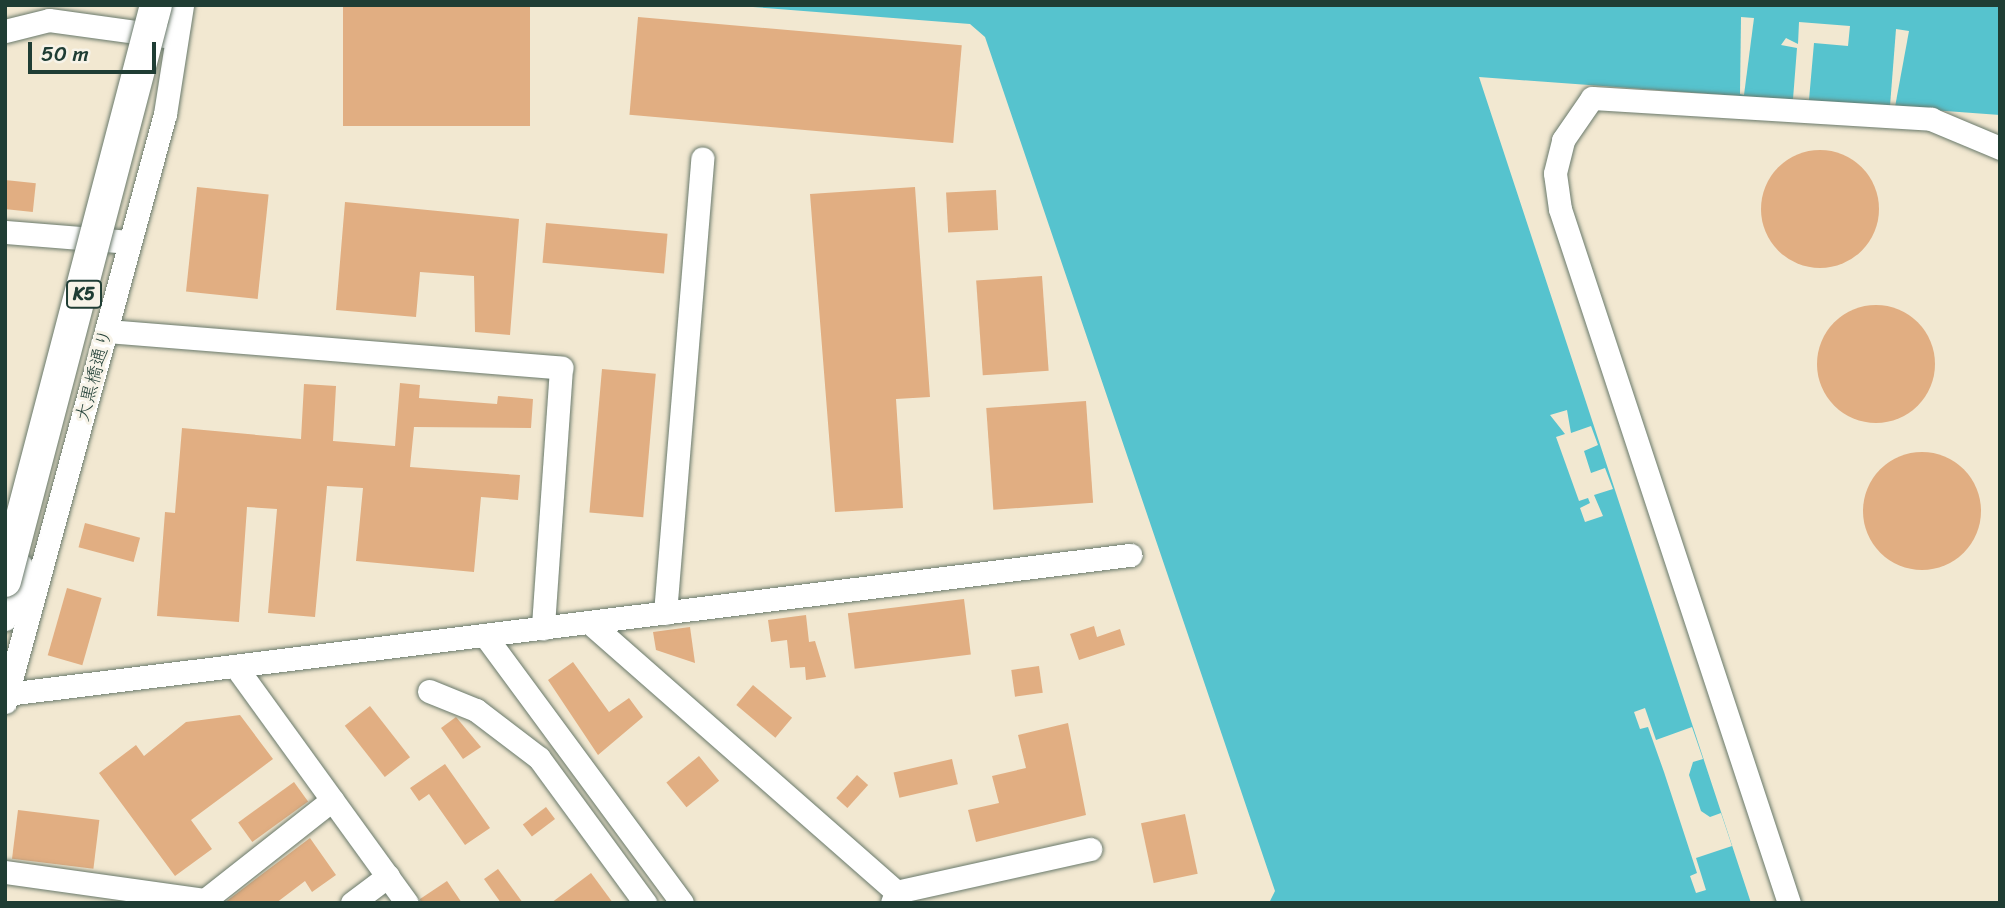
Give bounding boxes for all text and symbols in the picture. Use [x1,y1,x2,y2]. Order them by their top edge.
scale bar [32,28,159,72]
text: 50 m [41,35,89,73]
road number: K5 [65,280,103,308]
street label: 大黒橋通り [71,326,117,424]

